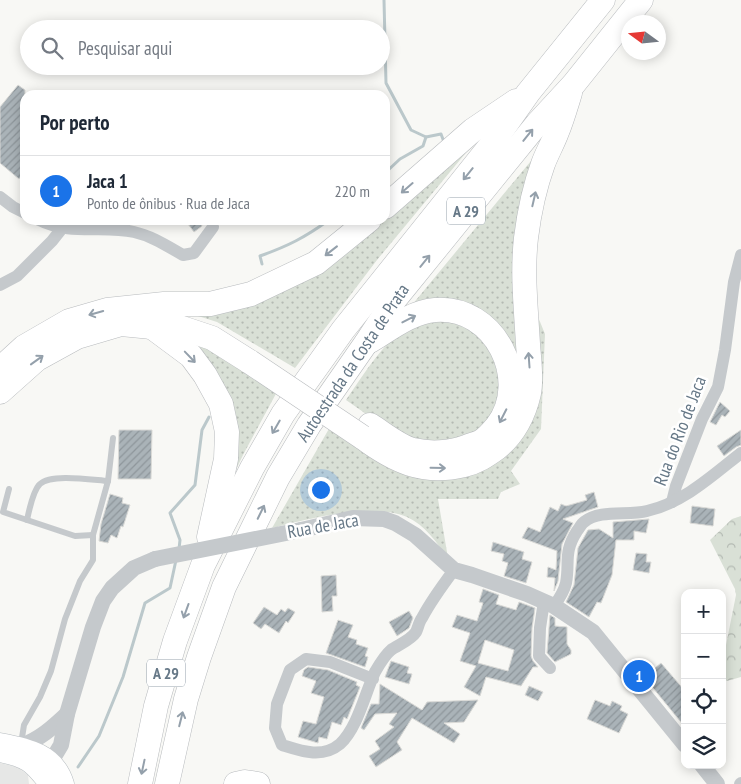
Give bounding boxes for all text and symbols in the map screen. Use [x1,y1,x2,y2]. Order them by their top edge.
north arrow [621,15,666,60]
search box [20,20,390,75]
icon: search [38,34,66,62]
text: Pesquisar aqui [78,36,172,60]
text: Por perto [40,109,110,136]
one-way arrow [522,129,533,142]
one-way arrow [462,167,473,180]
text: Jaca 1 [87,169,128,193]
text: 1 [52,181,60,201]
text: 220 m [335,181,370,201]
one-way arrow [401,182,414,193]
one-way arrow [530,191,539,207]
text: Ponto de ônibus · Rua de Jaca [87,193,250,213]
road number: A 29 [447,198,485,225]
one-way arrow [325,245,338,256]
one-way arrow [420,255,431,268]
street label: Autoestrada da Costa de Prata [291,279,414,446]
one-way arrow [89,309,105,319]
one-way arrow [401,314,416,324]
one-way arrow [184,351,196,363]
one-way arrow [525,352,534,368]
one-way arrow [30,355,44,365]
street label: Rua do Rio de Jaca [648,373,711,489]
one-way arrow [498,408,508,423]
one-way arrow [270,420,280,434]
one-way arrow [429,463,445,473]
your location [308,477,334,503]
one-way arrow [257,505,266,520]
street label: Rua de Jaca [286,508,360,543]
map controls [681,589,726,769]
button: + [681,589,726,634]
one-way arrow [181,602,190,618]
button: − [681,634,726,679]
pin: 1 [623,657,655,695]
road number: A 29 [147,660,185,686]
button: locate [681,679,726,724]
one-way arrow [177,712,187,728]
button: layers [681,724,726,769]
one-way arrow [138,759,148,775]

